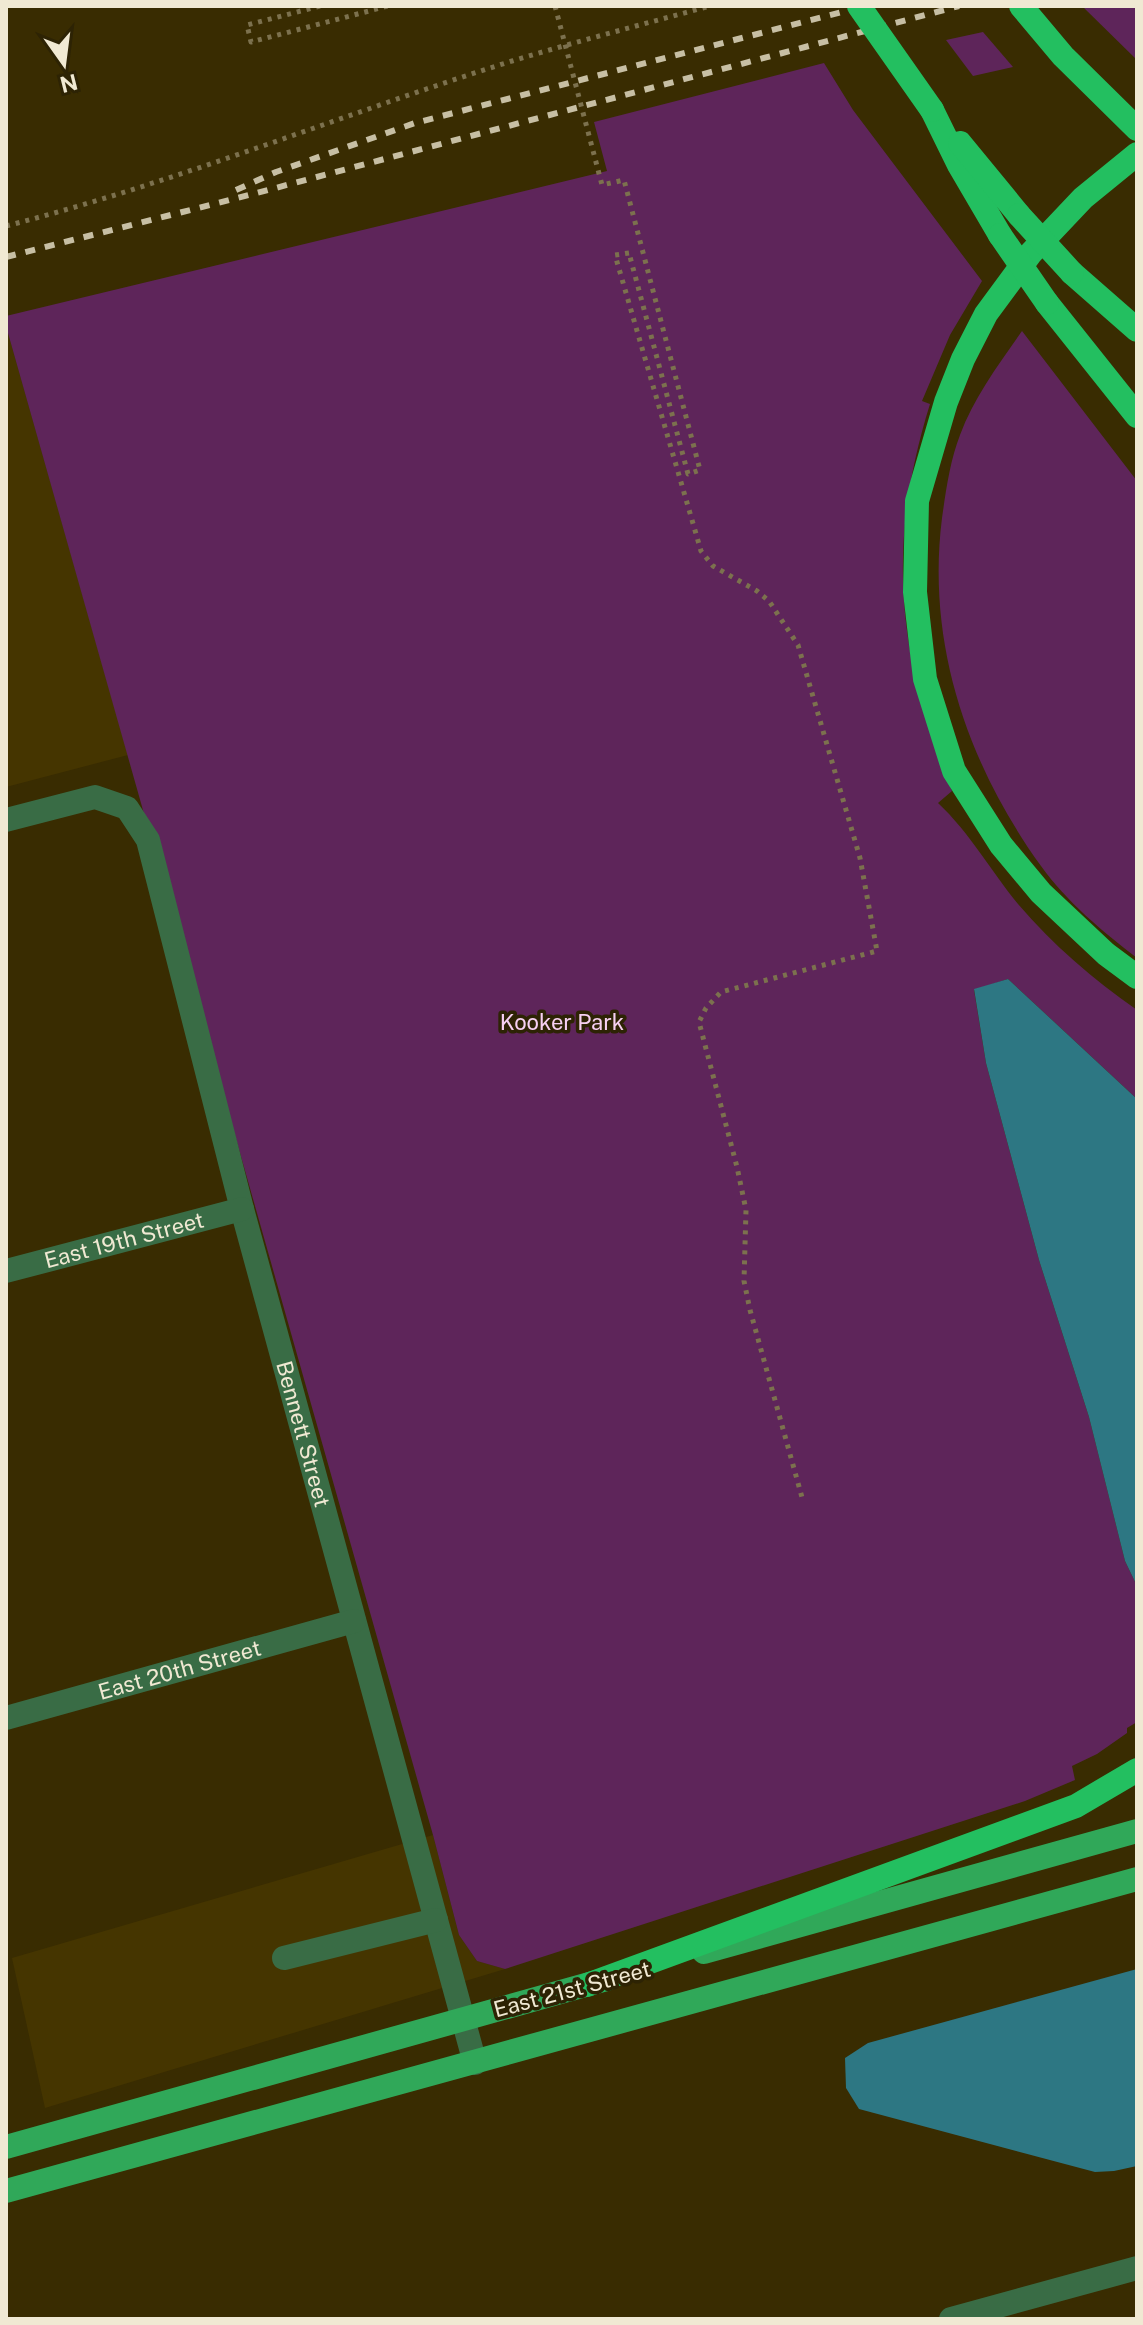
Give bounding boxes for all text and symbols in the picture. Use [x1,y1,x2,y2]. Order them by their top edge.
north arrow [24,24,104,104]
text: N [57,69,80,98]
park label: Kooker Park [500,1009,624,1035]
street label: East 19th Street [41,1207,207,1273]
street label: Bennett Street [271,1358,336,1510]
street label: East 20th Street [95,1635,264,1705]
street label: East 21st Street [491,1956,653,2022]

